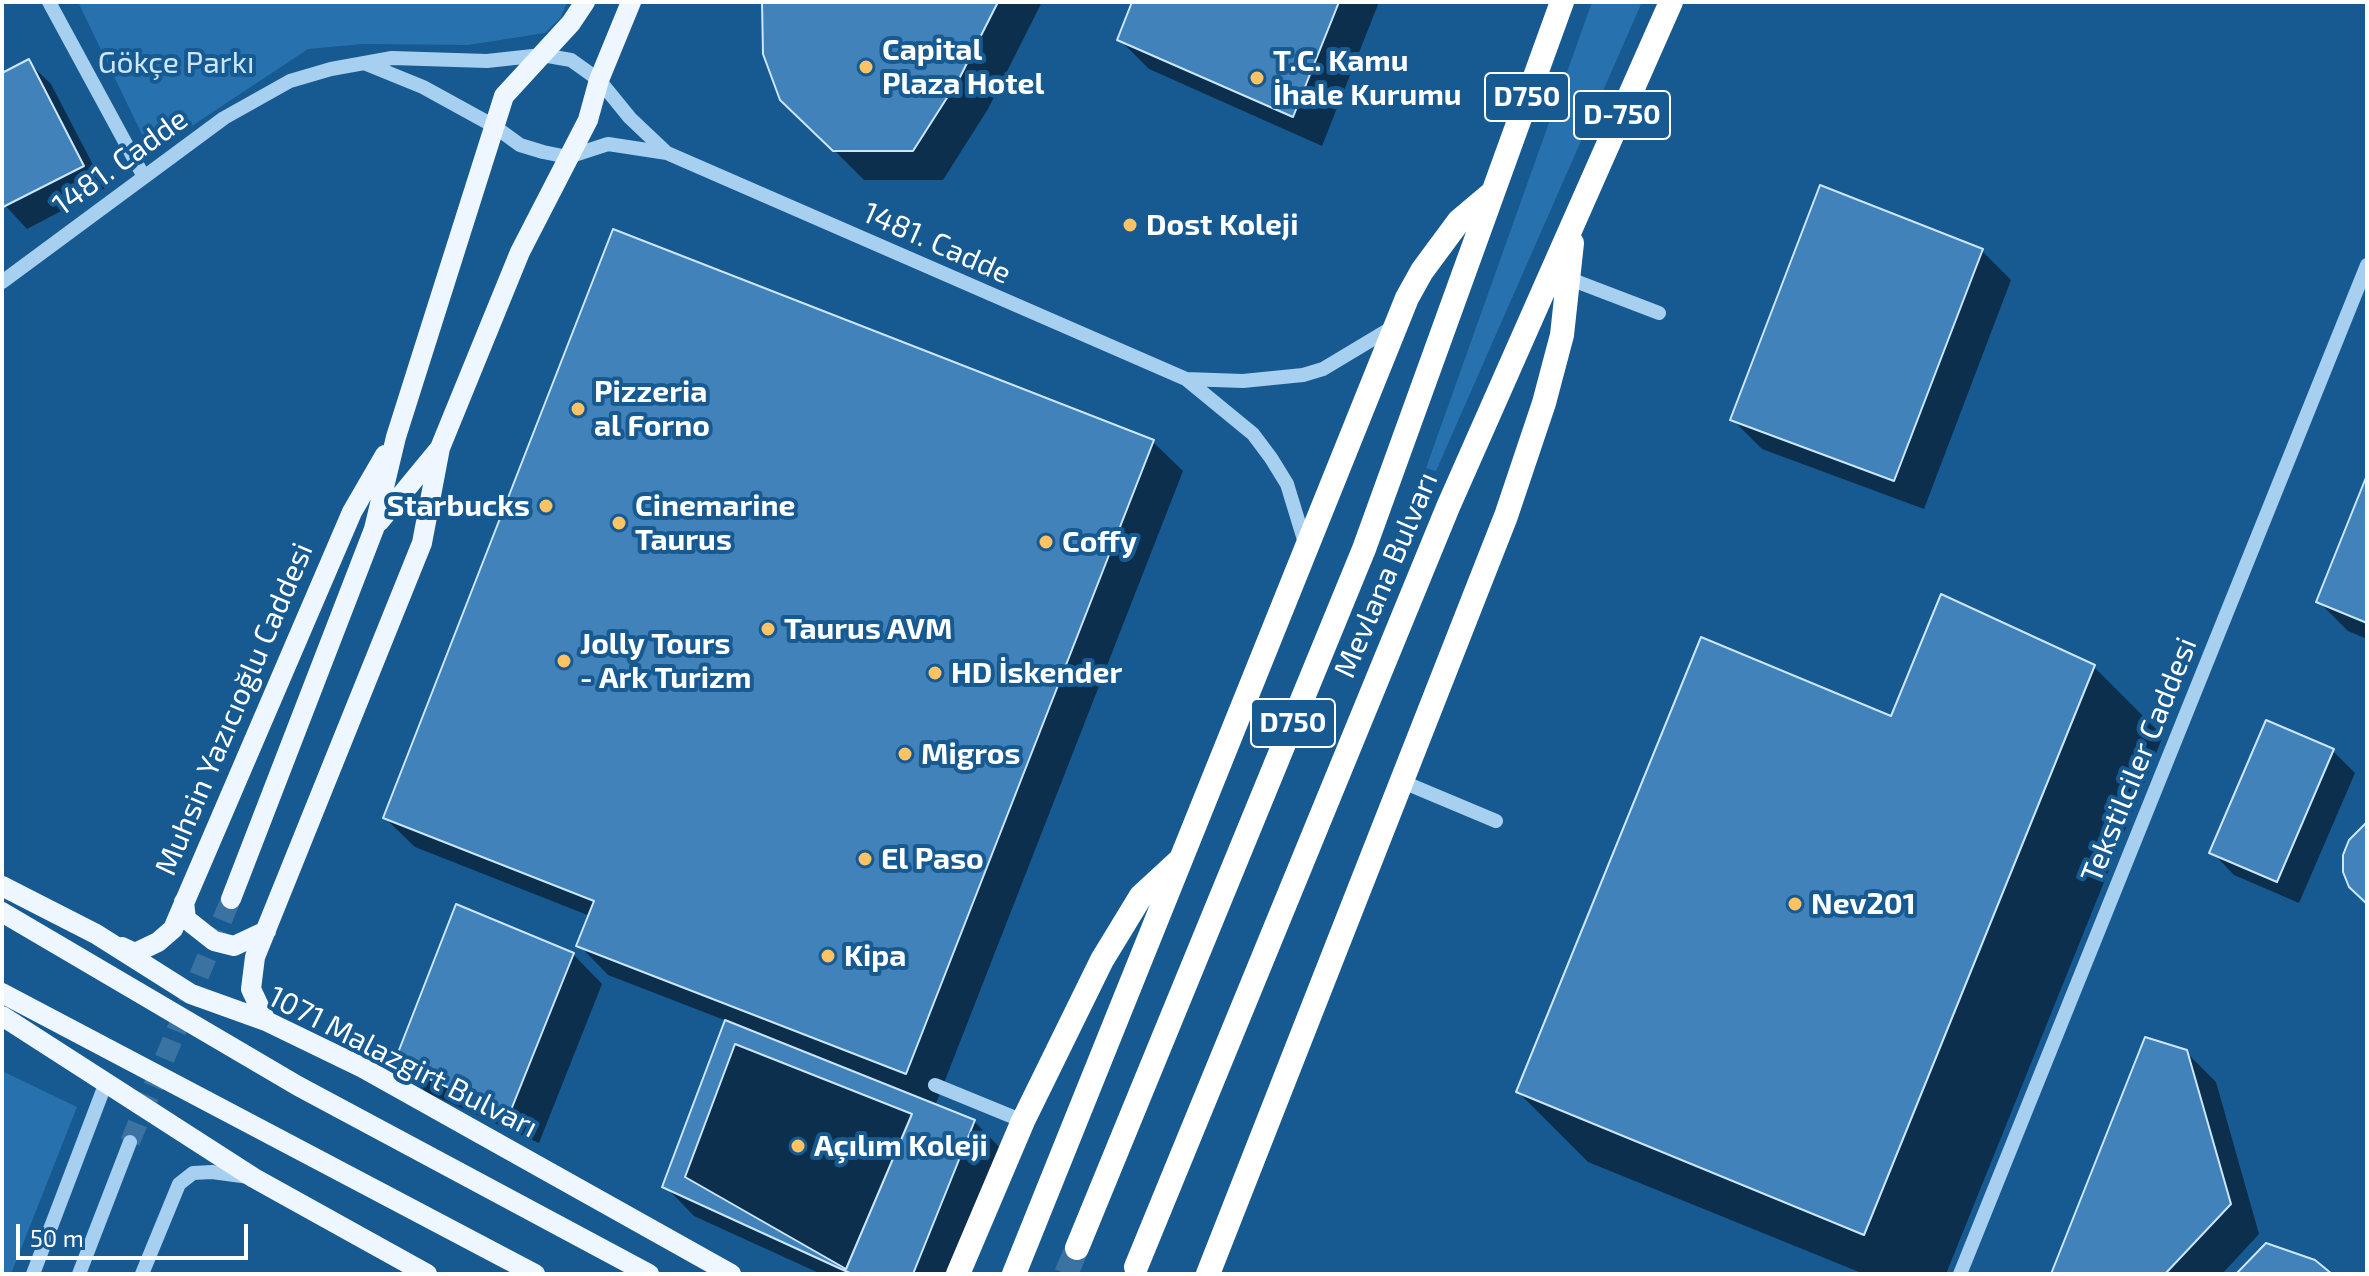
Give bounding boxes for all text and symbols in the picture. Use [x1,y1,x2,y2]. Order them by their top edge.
place label: Capital Plaza Hotel [882,32,1044,102]
place label: T.C. Kamu İhale Kurumu [1273,43,1462,114]
park label: Gökçe Parkı [98,45,254,81]
marker: Capital Plaza Hotel [857,58,875,76]
marker: T.C. Kamu İhale Kurumu [1248,69,1266,87]
road number: D750 [1485,73,1569,121]
road number: D-750 [1574,91,1670,139]
street label: 1481. Cadde [45,101,195,223]
street label: 1481. Cadde [857,194,1017,292]
place label: Dost Koleji [1146,207,1298,243]
marker: Dost Koleji [1121,216,1139,234]
place label: Pizzeria al Forno [594,374,710,444]
marker: Pizzeria al Forno [569,400,587,418]
street label: Mevlana Bulvarı [1326,467,1446,683]
place label: Starbucks [387,488,530,524]
place label: Cinemarine Taurus [635,488,795,558]
marker: Starbucks [537,497,555,515]
marker: Cinemarine Taurus [610,514,628,532]
place label: Coffy [1062,524,1137,560]
marker: Coffy [1037,533,1055,551]
street label: Muhsin Yazıcıoğlu Caddesi [148,537,320,881]
place label: Taurus AVM [784,611,952,647]
marker: Taurus AVM [759,620,777,638]
place label: Jolly Tours - Ark Turizm [580,626,751,696]
street label: Tekstilciler Caddesi [2073,632,2205,888]
marker: Jolly Tours - Ark Turizm [555,652,573,670]
place label: HD İskender [951,655,1122,691]
marker: HD İskender [926,664,944,682]
road number: D750 [1251,699,1335,747]
place label: Migros [921,736,1020,772]
marker: Migros [896,745,914,763]
place label: El Paso [881,841,984,877]
marker: El Paso [856,850,874,868]
place label: Nev201 [1811,886,1916,922]
marker: Nev201 [1786,895,1804,913]
place label: Kipa [844,938,906,974]
marker: Kipa [819,947,837,965]
street label: 1071 Malazgirt Bulvarı [262,978,544,1146]
place label: Açılım Koleji [814,1128,988,1164]
marker: Açılım Koleji [789,1137,807,1155]
scale bar [20,1208,252,1258]
text: 50 m [30,1223,84,1252]

